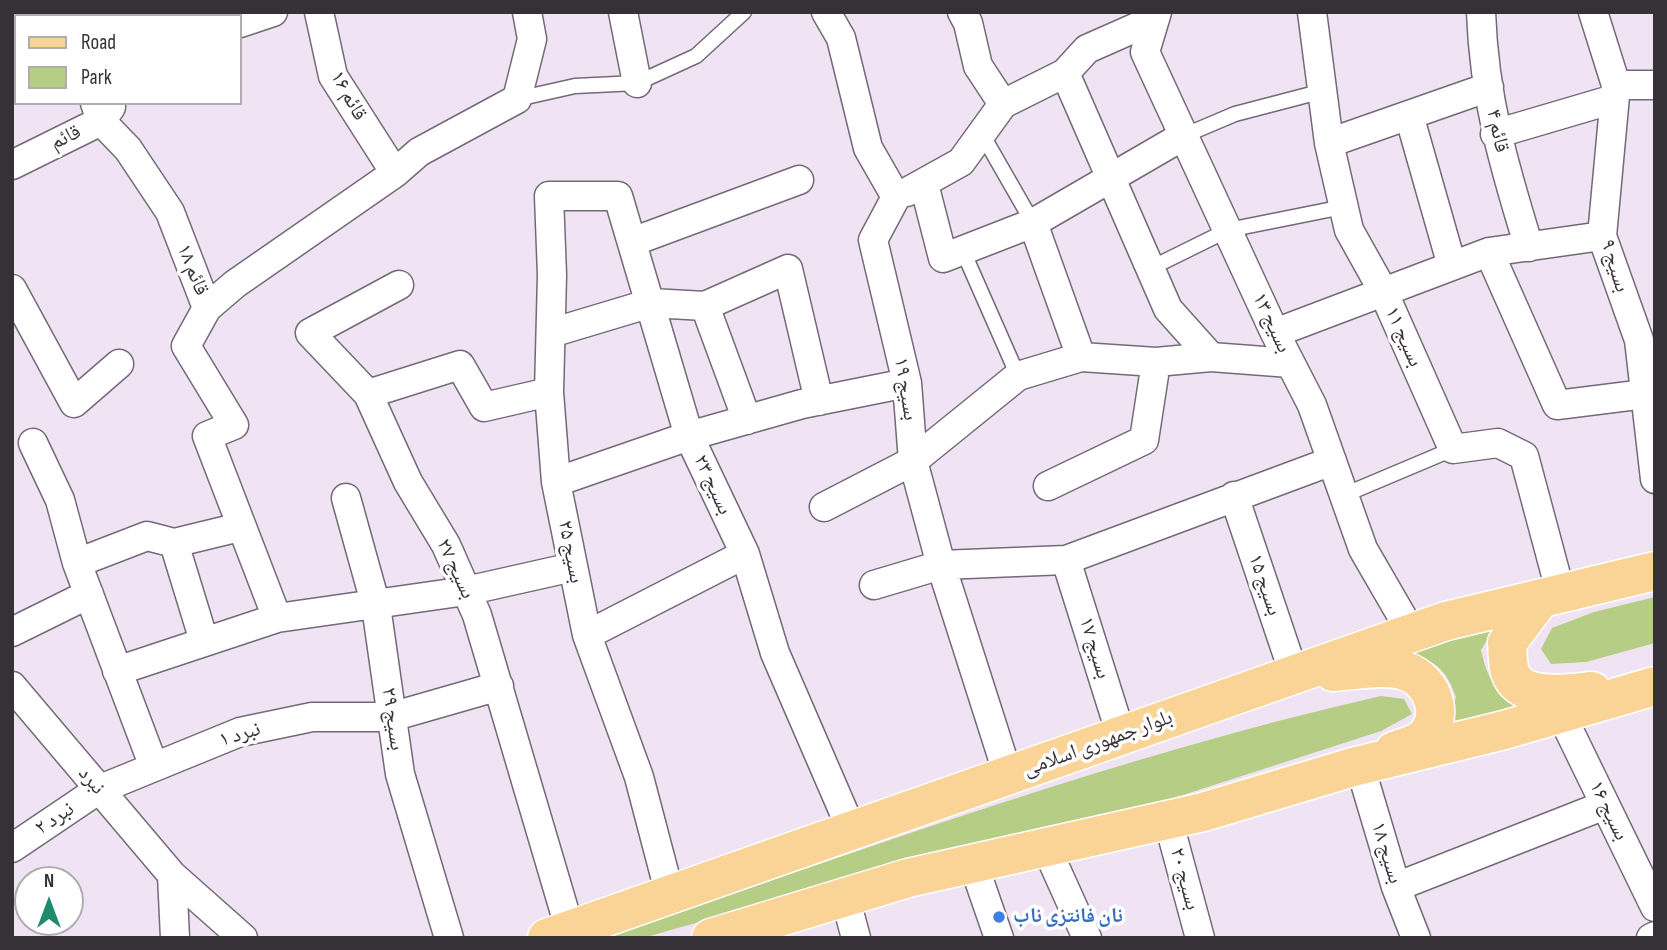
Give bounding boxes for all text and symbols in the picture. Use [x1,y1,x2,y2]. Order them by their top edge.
legend [14,14,242,105]
text: Road [81,30,116,55]
text: Park [81,65,112,90]
street label: قائم ۱۶ [324,67,372,125]
street label: قائم ۴ [1480,107,1514,155]
street label: قائم [47,120,85,156]
street label: بسیج ۹ [1594,236,1634,296]
street label: قائم ۱۸ [170,241,214,299]
street label: بسیج ۱۳ [1246,289,1296,357]
street label: بسیج ۱۱ [1379,303,1427,371]
street label: بسیج ۱۹ [888,356,922,422]
street label: بسیج ۲۳ [687,451,737,519]
street label: بسیج ۲۵ [552,518,588,586]
street label: بسیج ۲۷ [430,535,480,603]
street label: بسیج ۱۵ [1242,551,1286,619]
street label: بسیج ۱۷ [1073,614,1115,682]
street label: بسیج ۲۹ [375,686,409,752]
street label: بلوار جمهوری اسلامی [1020,705,1176,783]
street label: نبرد ۱ [216,717,264,753]
street label: نبرد [72,762,110,800]
street label: بسیج ۱۶ [1583,777,1633,845]
street label: نبرد ۲ [31,797,79,841]
street label: بسیج ۱۸ [1365,819,1407,887]
street label: بسیج ۲۰ [1164,845,1204,913]
north arrow [14,866,84,936]
text: N [44,870,54,893]
place label: نان فانتزی ناب [1013,904,1123,930]
marker: نان فانتزی ناب [991,909,1007,925]

